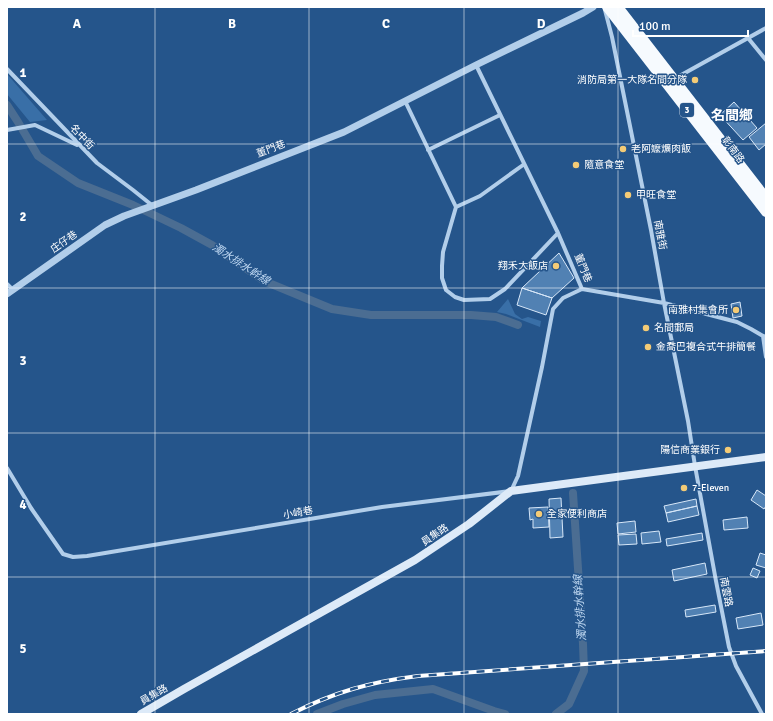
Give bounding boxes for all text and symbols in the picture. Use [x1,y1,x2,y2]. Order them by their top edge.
scale bar [633,12,748,38]
text: A [73,16,82,32]
text: B [228,16,236,32]
text: C [382,16,390,32]
text: D [537,16,546,32]
text: 100 m [639,19,671,34]
text: 1 [19,65,27,81]
place label: 消防局第一大隊名間分隊 [577,74,687,86]
marker: 消防局第一大隊名間分隊 [690,75,700,85]
road number: 3 [680,103,694,117]
district label: 名間鄉 [711,107,753,124]
street label: 名中街 [67,122,97,152]
street label: 彰南路 [719,134,747,166]
street label: 董門巷 [255,138,287,160]
place label: 老阿嬤爌肉飯 [631,143,691,155]
marker: 老阿嬤爌肉飯 [618,144,628,154]
place label: 隨意食堂 [584,159,624,171]
marker: 隨意食堂 [571,160,581,170]
place label: 甲旺食堂 [636,189,676,201]
marker: 甲旺食堂 [623,190,633,200]
text: 2 [19,209,27,225]
street label: 南雅街 [651,219,669,251]
street label: 庄仔巷 [48,228,80,256]
water label: 濁水排水幹線 [210,241,274,289]
street label: 董門巷 [572,252,594,284]
place label: 翔禾大飯店 [498,260,548,272]
marker: 翔禾大飯店 [551,261,561,271]
place label: 南雅村集會所 [668,304,728,316]
marker: 南雅村集會所 [731,305,741,315]
place label: 名間郵局 [654,322,694,334]
marker: 名間郵局 [641,323,651,333]
place label: 金喬巴複合式牛排簡餐 [656,341,756,353]
marker: 金喬巴複合式牛排簡餐 [643,342,653,352]
text: 3 [19,353,27,369]
place label: 陽信商業銀行 [660,444,720,456]
marker: 陽信商業銀行 [723,445,733,455]
place label: 7-Eleven [692,482,729,494]
marker: 7-Eleven [679,483,689,493]
text: 4 [19,497,27,513]
street label: 小崎巷 [282,504,314,522]
place label: 全家便利商店 [547,508,607,520]
marker: 全家便利商店 [534,509,544,519]
street label: 員集路 [419,522,451,548]
water label: 濁水排水幹線 [571,573,589,641]
street label: 南雲路 [717,576,735,608]
text: 5 [19,641,27,657]
street label: 員集路 [138,682,170,708]

